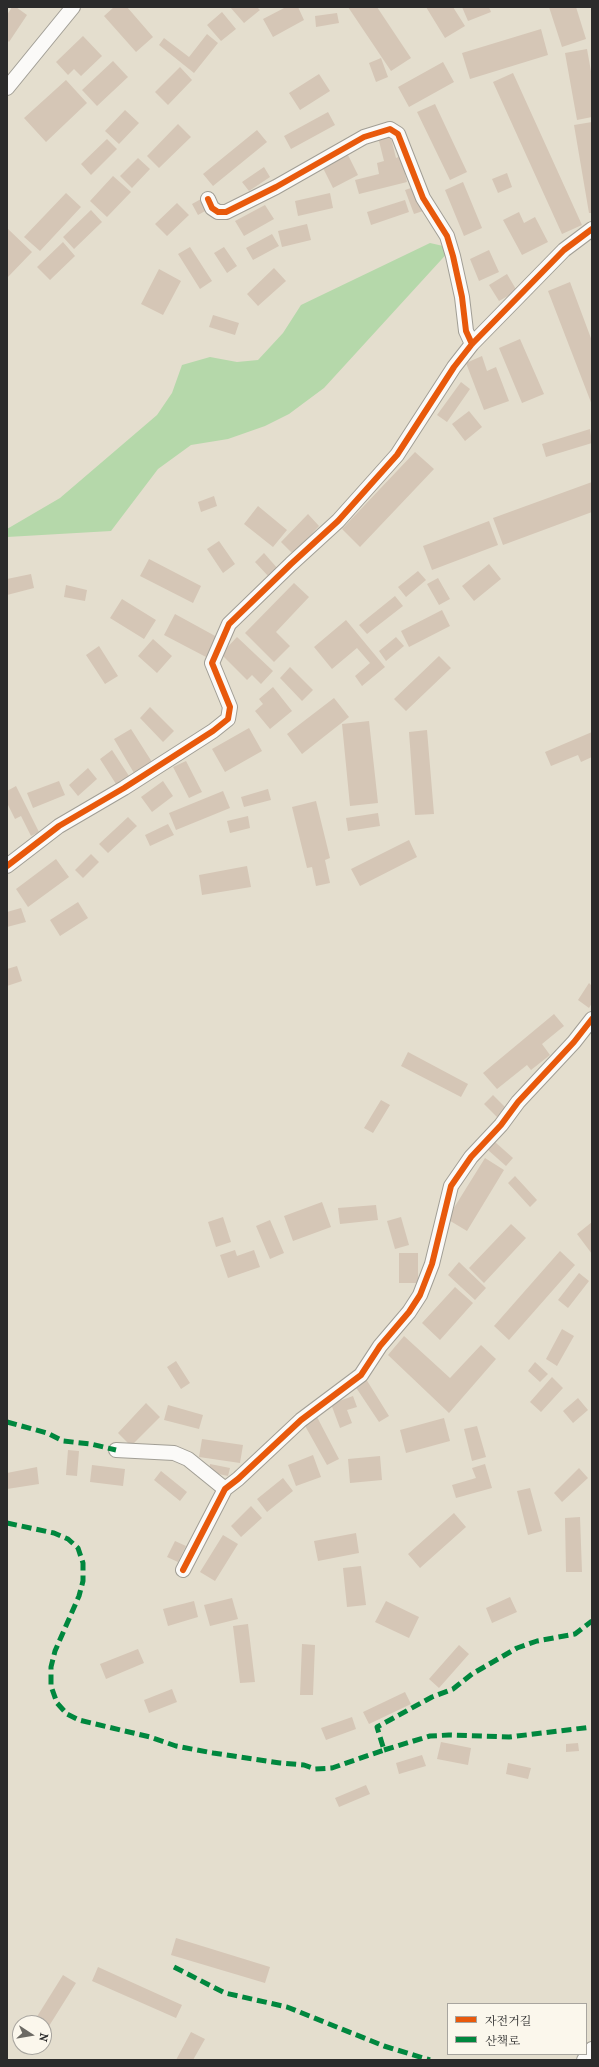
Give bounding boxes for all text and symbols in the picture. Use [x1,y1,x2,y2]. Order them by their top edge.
legend [447,2003,587,2055]
text: 자전거길 [485,2014,531,2028]
north arrow [12,2015,52,2055]
text: N [36,2032,50,2043]
text: 산책로 [485,2034,520,2048]

